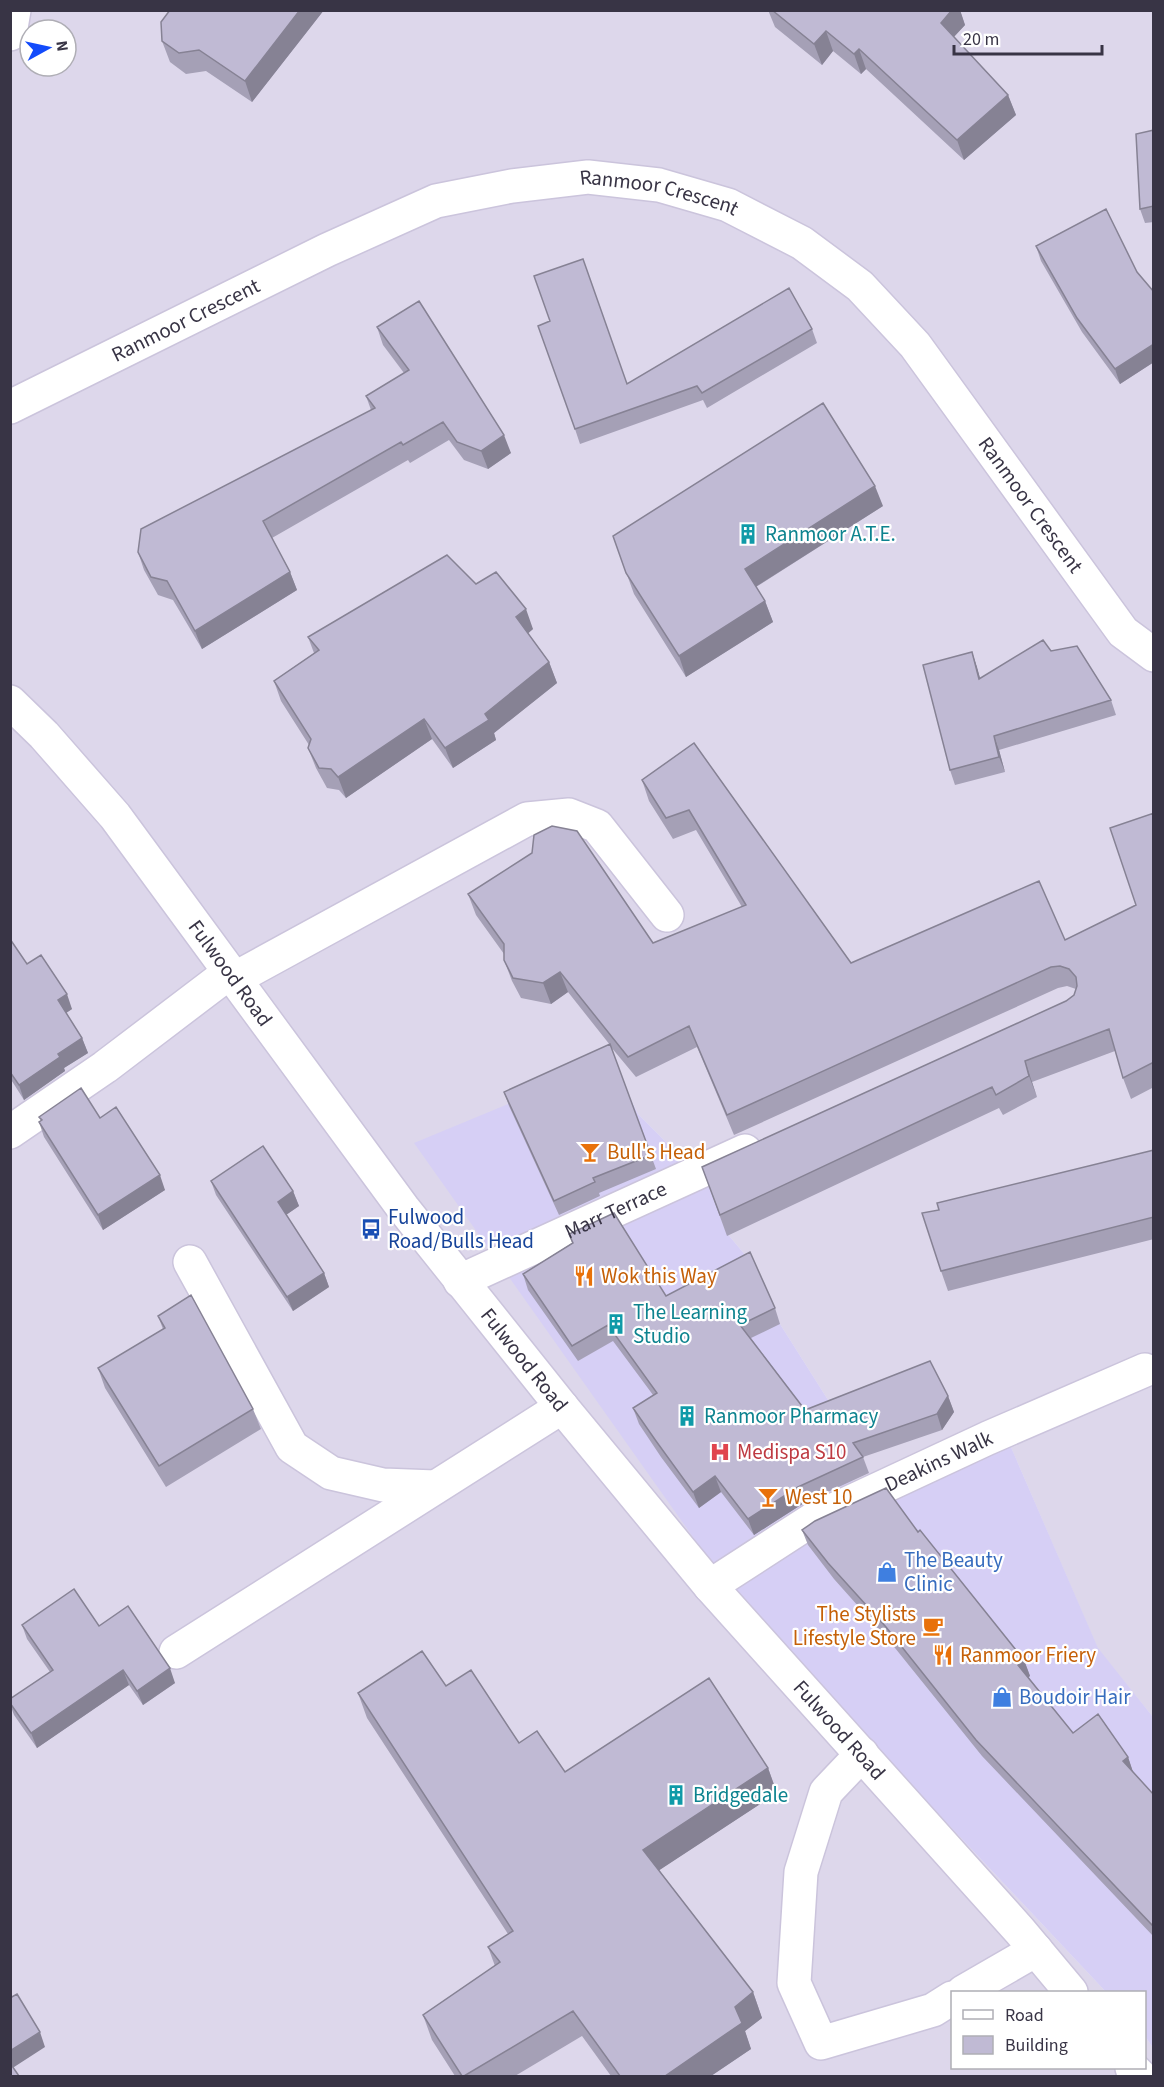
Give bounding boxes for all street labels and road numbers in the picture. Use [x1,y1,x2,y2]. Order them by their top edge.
street label: Ranmoor Crescent [578,162,744,223]
street label: Ranmoor Crescent [106,271,265,369]
street label: Ranmoor Crescent [971,430,1091,579]
street label: Fulwood Road [181,914,280,1033]
street label: Marr Terrace [560,1174,671,1246]
street label: Fulwood Road [473,1302,575,1418]
street label: Deakins Walk [879,1423,998,1499]
street label: Fulwood Road [786,1673,892,1787]

